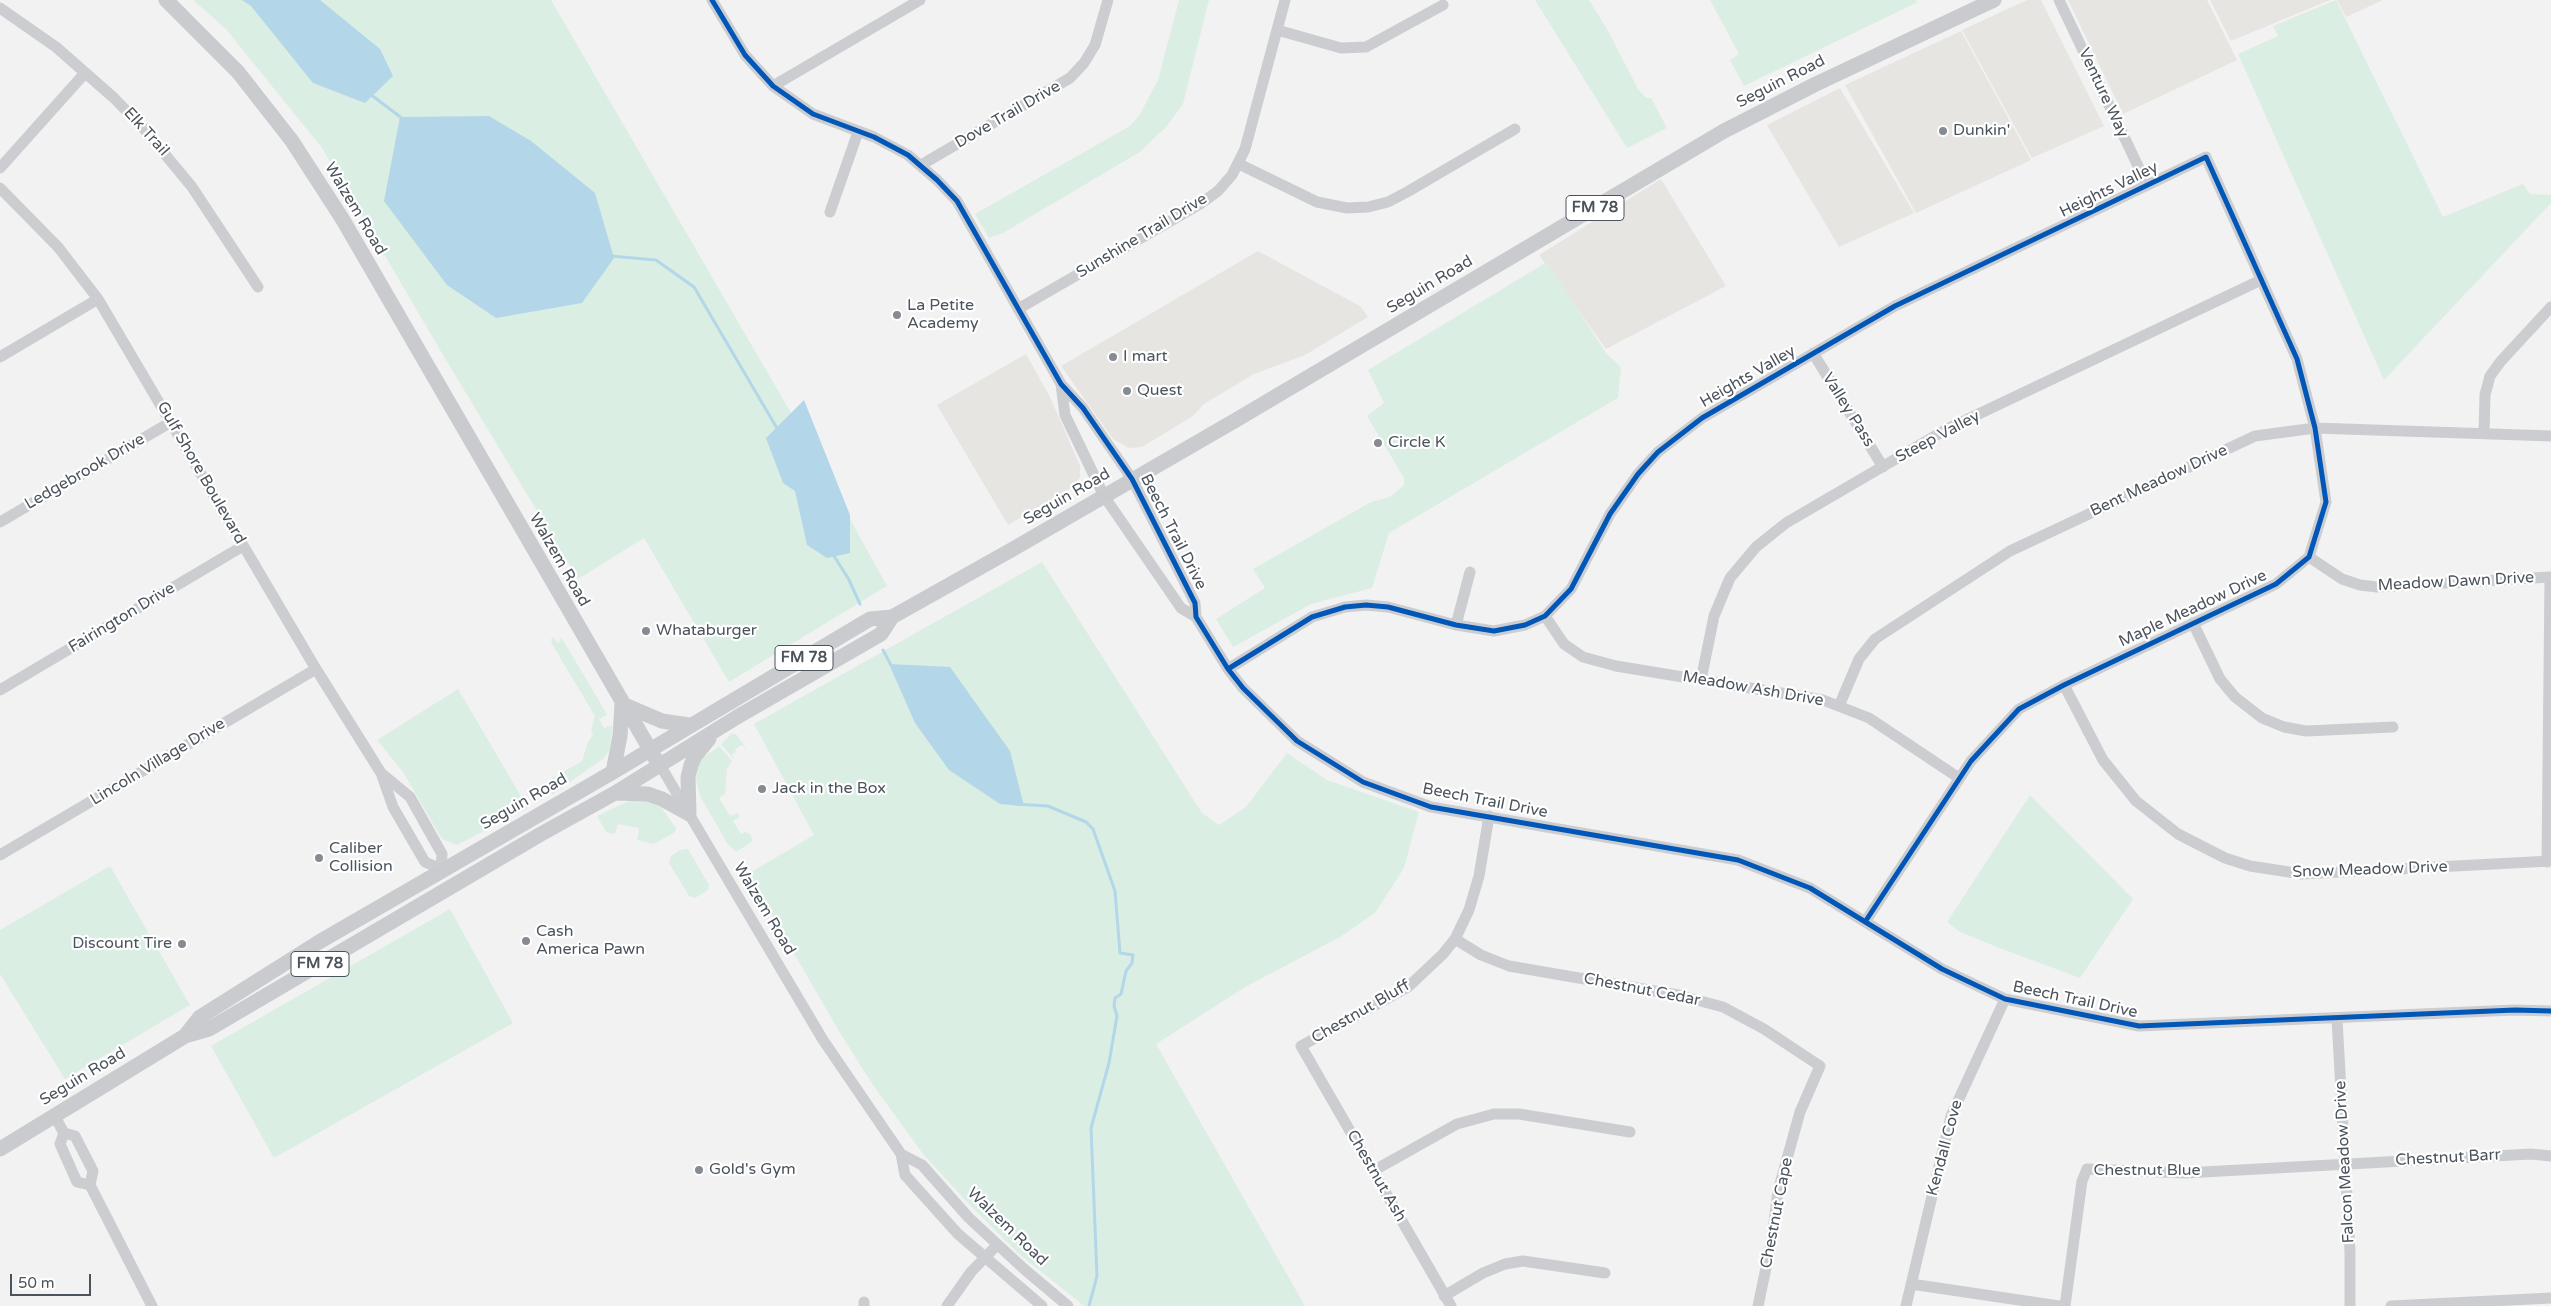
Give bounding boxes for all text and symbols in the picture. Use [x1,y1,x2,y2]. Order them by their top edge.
street label: Venture Way [2074,45,2132,141]
street label: Seguin Road [1733,51,1829,113]
street label: Dove Trail Drive [952,77,1064,153]
street label: Elk Trail [119,104,173,160]
place label: Dunkin' [1953,121,2010,141]
marker: Dunkin' [1937,125,1949,137]
street label: Heights Valley [2057,158,2161,222]
street label: Walzem Road [320,159,390,259]
street label: Sunshine Trail Drive [1073,189,1211,283]
road number: FM 78 [1566,196,1624,220]
street label: Seguin Road [1384,252,1476,318]
place label: La Petite Academy [907,296,979,334]
marker: La Petite Academy [891,309,903,321]
street label: Heights Valley [1697,342,1799,412]
place label: I mart [1123,347,1168,367]
marker: I mart [1107,351,1119,363]
street label: Valley Pass [1818,369,1878,451]
place label: Quest [1137,381,1182,401]
marker: Quest [1121,385,1133,397]
street label: Gulf Shore Boulevard [152,398,250,548]
street label: Steep Valley [1893,407,1983,467]
street label: Ledgebrook Drive [22,430,148,514]
place label: Circle K [1388,433,1445,453]
marker: Circle K [1372,437,1384,449]
street label: Bent Meadow Drive [2087,441,2231,521]
street label: Seguin Road [1020,464,1114,530]
street label: Beech Trail Drive [1136,471,1210,593]
street label: Walzem Road [525,510,593,610]
street label: Maple Meadow Drive [2116,566,2270,652]
street label: Meadow Dawn Drive [2377,568,2535,596]
street label: Fairington Drive [65,579,179,657]
place label: Whataburger [656,621,757,641]
marker: Whataburger [640,625,652,637]
road number: FM 78 [775,646,833,670]
street label: Meadow Ash Drive [1681,667,1825,711]
street label: Lincoln Village Drive [87,714,229,810]
street label: Seguin Road [477,769,571,835]
place label: Jack in the Box [772,779,886,799]
street label: Beech Trail Drive [1421,779,1549,823]
marker: Jack in the Box [756,783,768,795]
place label: Caliber Collision [329,839,393,877]
marker: Caliber Collision [313,852,325,864]
street label: Snow Meadow Drive [2292,858,2448,882]
street label: Walzem Road [729,859,799,959]
place label: Cash America Pawn [536,922,645,960]
place label: Discount Tire [72,934,172,954]
marker: Cash America Pawn [520,935,532,947]
marker: Discount Tire [176,938,188,950]
road number: FM 78 [291,952,349,976]
street label: Chestnut Cedar [1582,969,1702,1011]
street label: Chestnut Bluff [1308,976,1414,1048]
street label: Beech Trail Drive [2011,977,2139,1023]
street label: Seguin Road [37,1044,129,1110]
street label: Falcon Meadow Drive [2331,1080,2359,1244]
street label: Kendall Cove [1923,1098,1967,1198]
street label: Chestnut Ash [1342,1127,1410,1225]
street label: Chestnut Barr [2395,1146,2501,1170]
street label: Chestnut Cape [1757,1156,1797,1270]
place label: Gold's Gym [709,1160,796,1180]
street label: Chestnut Blue [2093,1161,2201,1181]
marker: Gold's Gym [693,1164,705,1176]
street label: Walzem Road [963,1184,1051,1270]
scale bar [12,1264,94,1296]
text: 50 m [18,1274,55,1292]

